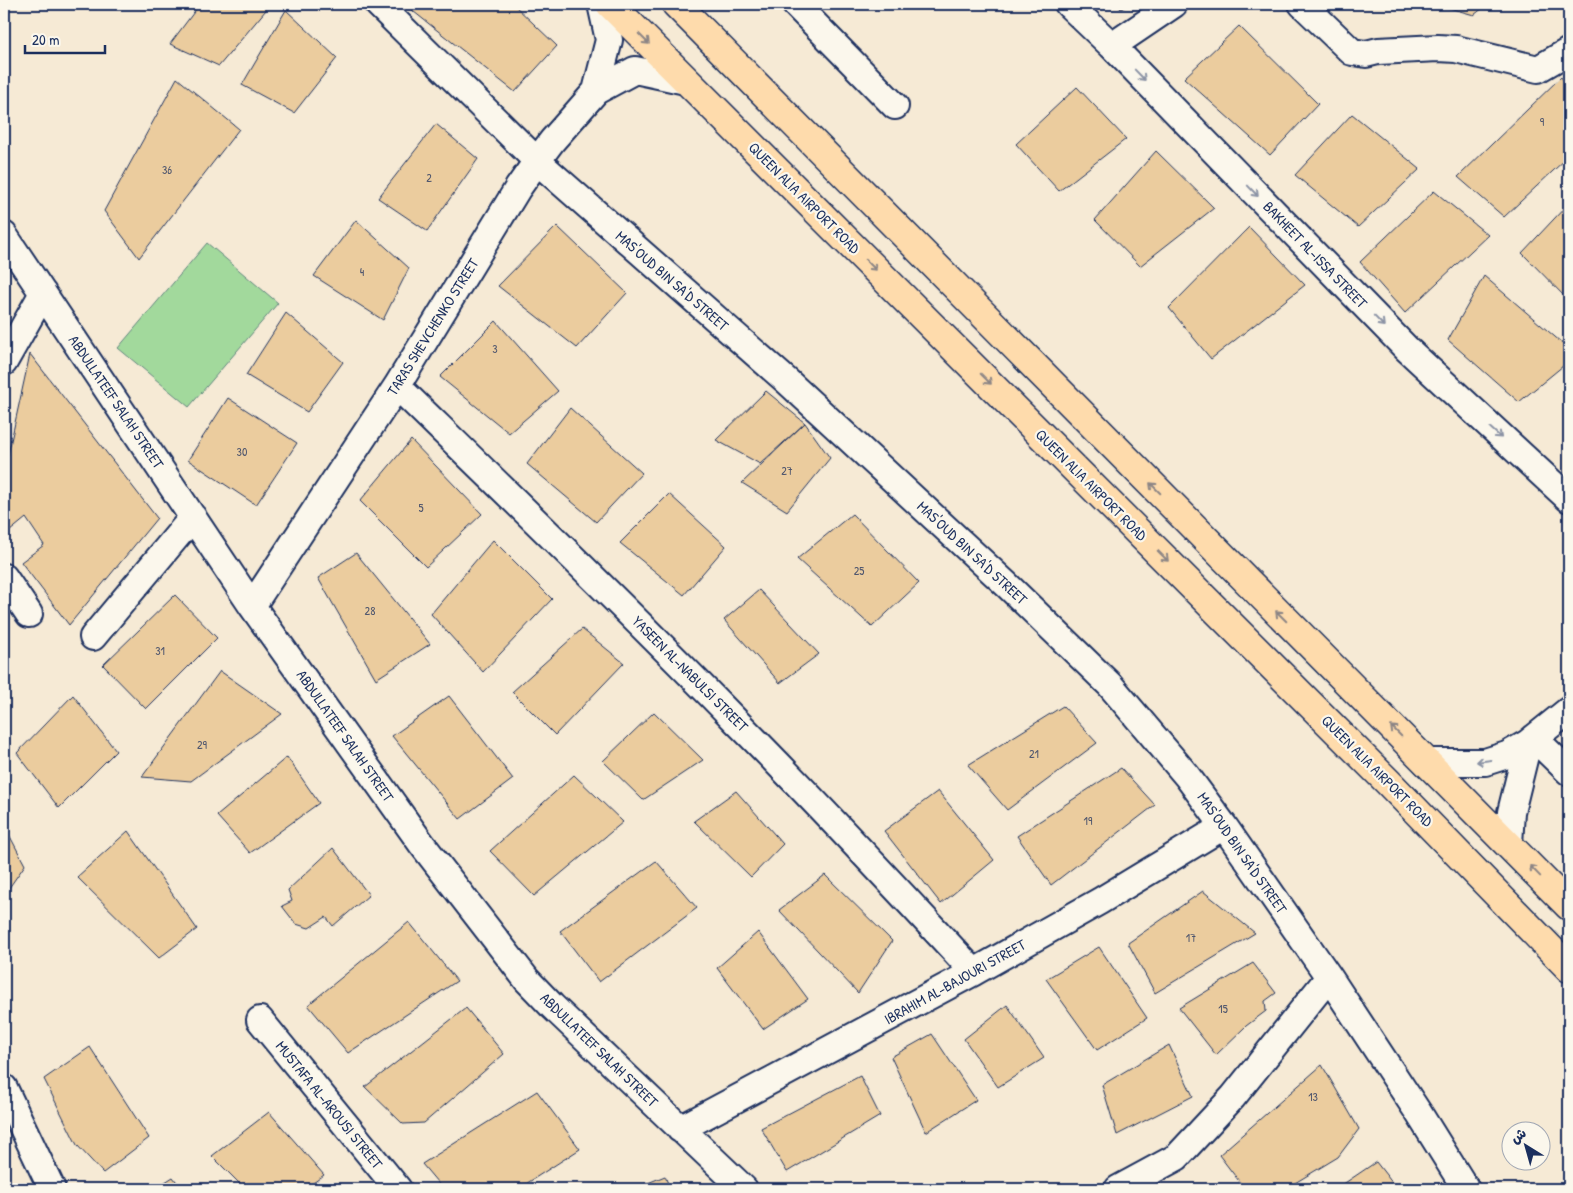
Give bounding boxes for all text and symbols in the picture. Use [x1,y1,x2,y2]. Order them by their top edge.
scale bar [25,22,105,54]
text: 20 m [32,29,59,50]
one-way arrow [638,32,650,45]
one-way arrow [1134,69,1146,81]
house number: 9 [1540,113,1545,130]
street label: QUEEN ALIA AIRPORT ROAD [744,137,865,259]
house number: 36 [162,161,172,178]
house number: 2 [426,169,432,186]
one-way arrow [1247,185,1259,197]
street label: BAKHEET AL-ISSA STREET [1259,196,1373,314]
street label: MAS'OUD BIN SA'D STREET [611,226,734,336]
street label: TARAS SHEVCHENKO STREET [382,253,484,399]
one-way arrow [865,258,877,271]
house number: 4 [360,263,365,280]
one-way arrow [1373,314,1385,327]
street label: ABDULLATEEF SALAH STREET [64,331,169,473]
house number: 3 [492,340,498,357]
one-way arrow [979,373,991,385]
street label: QUEEN ALIA AIRPORT ROAD [1031,424,1152,546]
one-way arrow [1490,427,1503,439]
house number: 30 [237,443,247,460]
house number: 27 [781,462,793,479]
one-way arrow [1149,482,1161,494]
street label: MAS'OUD BIN SA'D STREET [913,496,1033,610]
house number: 5 [418,499,424,516]
one-way arrow [1156,550,1169,562]
house number: 25 [854,562,864,579]
house number: 28 [365,602,375,619]
one-way arrow [1275,610,1287,622]
street label: YASEEN AL-NABULSI STREET [628,611,754,737]
house number: 31 [155,642,165,659]
street label: ABDULLATEEF SALAH STREET [292,666,400,807]
street label: QUEEN ALIA AIRPORT ROAD [1317,710,1438,832]
one-way arrow [1390,726,1402,738]
house number: 29 [197,736,208,753]
house number: 21 [1029,745,1039,762]
one-way arrow [1476,756,1492,766]
street label: MAS'OUD BIN SA'D STREET [1193,788,1293,918]
house number: 19 [1084,812,1093,829]
one-way arrow [1529,865,1541,877]
house number: 17 [1186,929,1196,946]
street label: IBRAHIM AL-BAJOURI STREET [880,933,1030,1029]
street label: ABDULLATEEF SALAH STREET [536,988,664,1112]
house number: 15 [1218,1000,1228,1017]
street label: MUSTAFA AL-AROUSI STREET [271,1036,388,1174]
house number: 13 [1308,1088,1318,1105]
north arrow [1500,1120,1550,1170]
text: ش [1506,1123,1530,1147]

